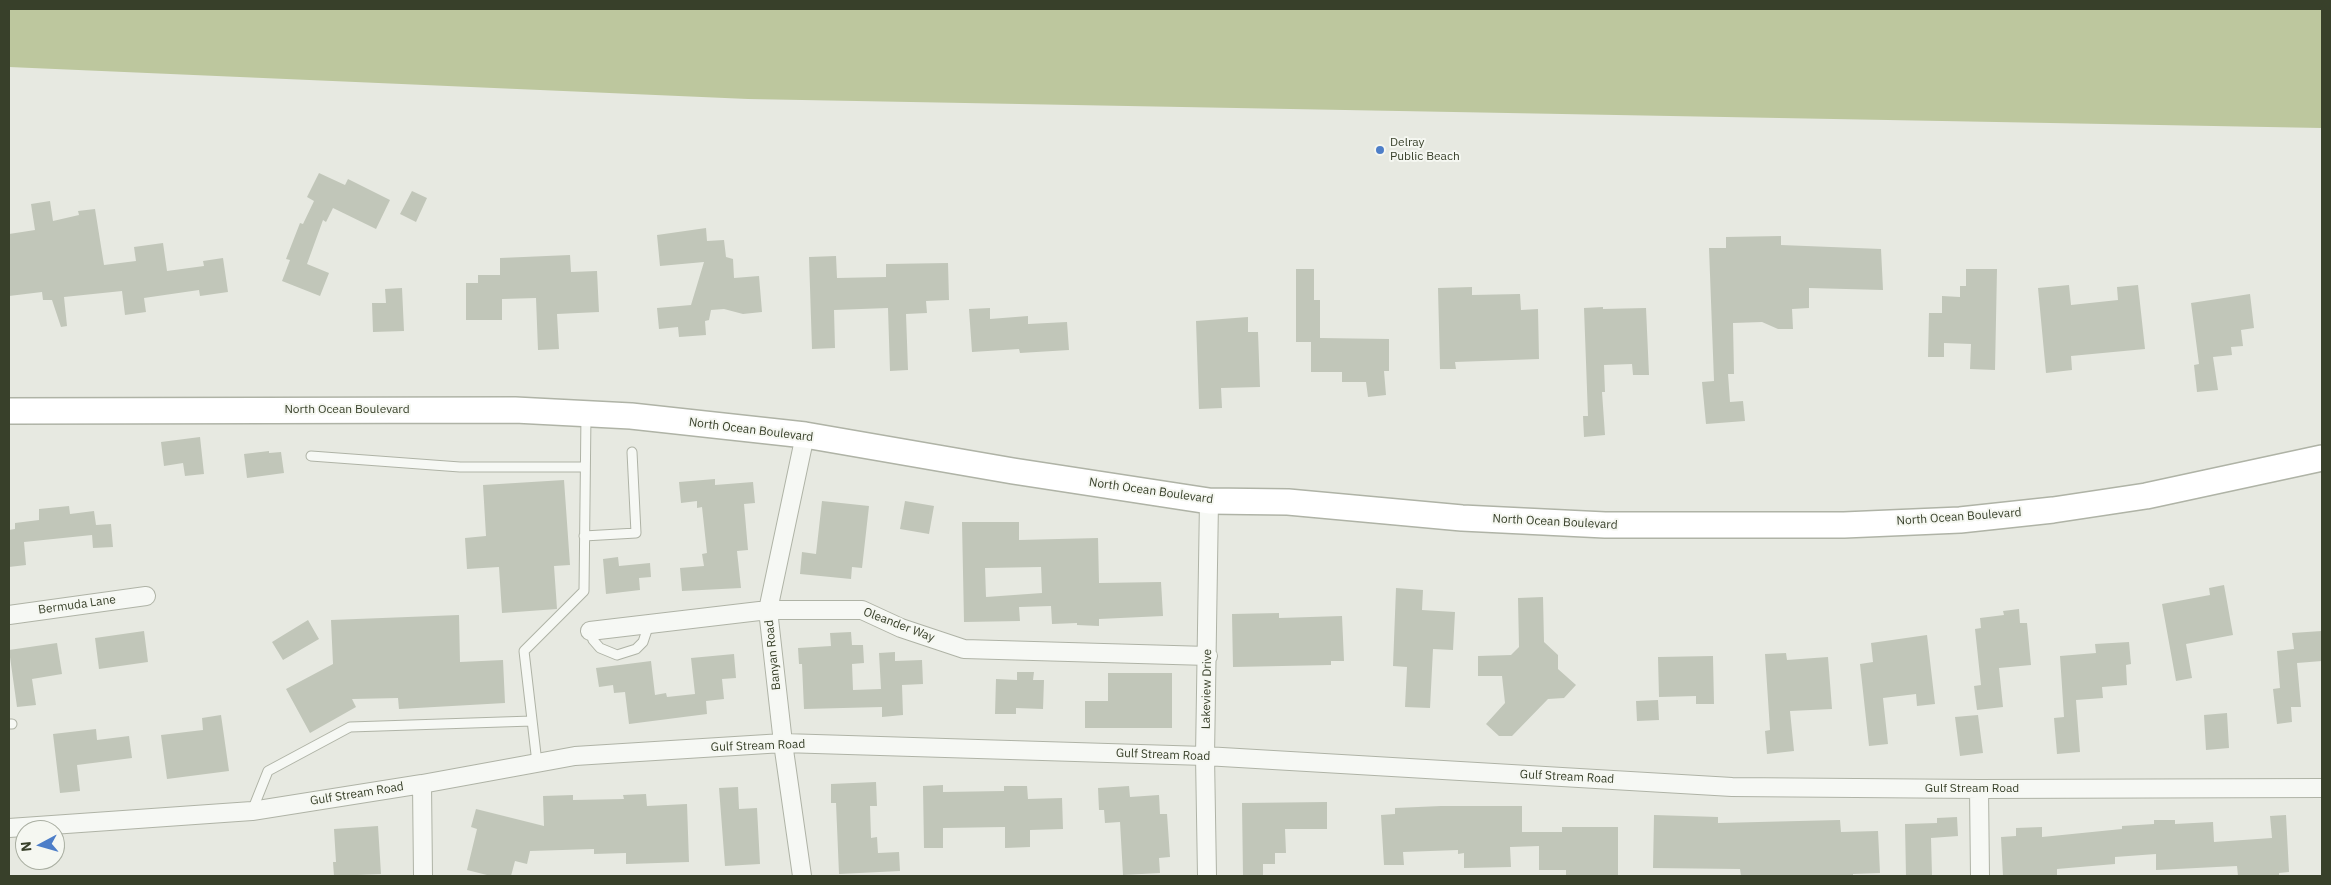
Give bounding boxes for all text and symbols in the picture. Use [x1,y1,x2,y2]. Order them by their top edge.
place label: Delray Public Beach [1390,136,1460,164]
marker: Delray Public Beach [1374,144,1386,156]
street label: North Ocean Boulevard [284,403,410,417]
street label: North Ocean Boulevard [688,415,814,445]
street label: North Ocean Boulevard [1088,475,1214,507]
street label: North Ocean Boulevard [1896,505,2022,529]
street label: North Ocean Boulevard [1492,512,1618,532]
street label: Bermuda Lane [37,592,117,618]
street label: Oleander Way [861,605,937,645]
street label: Banyan Road [762,619,784,691]
street label: Lakeview Drive [1199,649,1215,729]
street label: Gulf Stream Road [710,737,806,755]
street label: Gulf Stream Road [1115,746,1211,764]
street label: Gulf Stream Road [1519,767,1615,787]
street label: Gulf Stream Road [309,779,405,809]
street label: Gulf Stream Road [1925,782,2019,796]
north arrow [15,820,65,870]
text: N [17,840,36,852]

